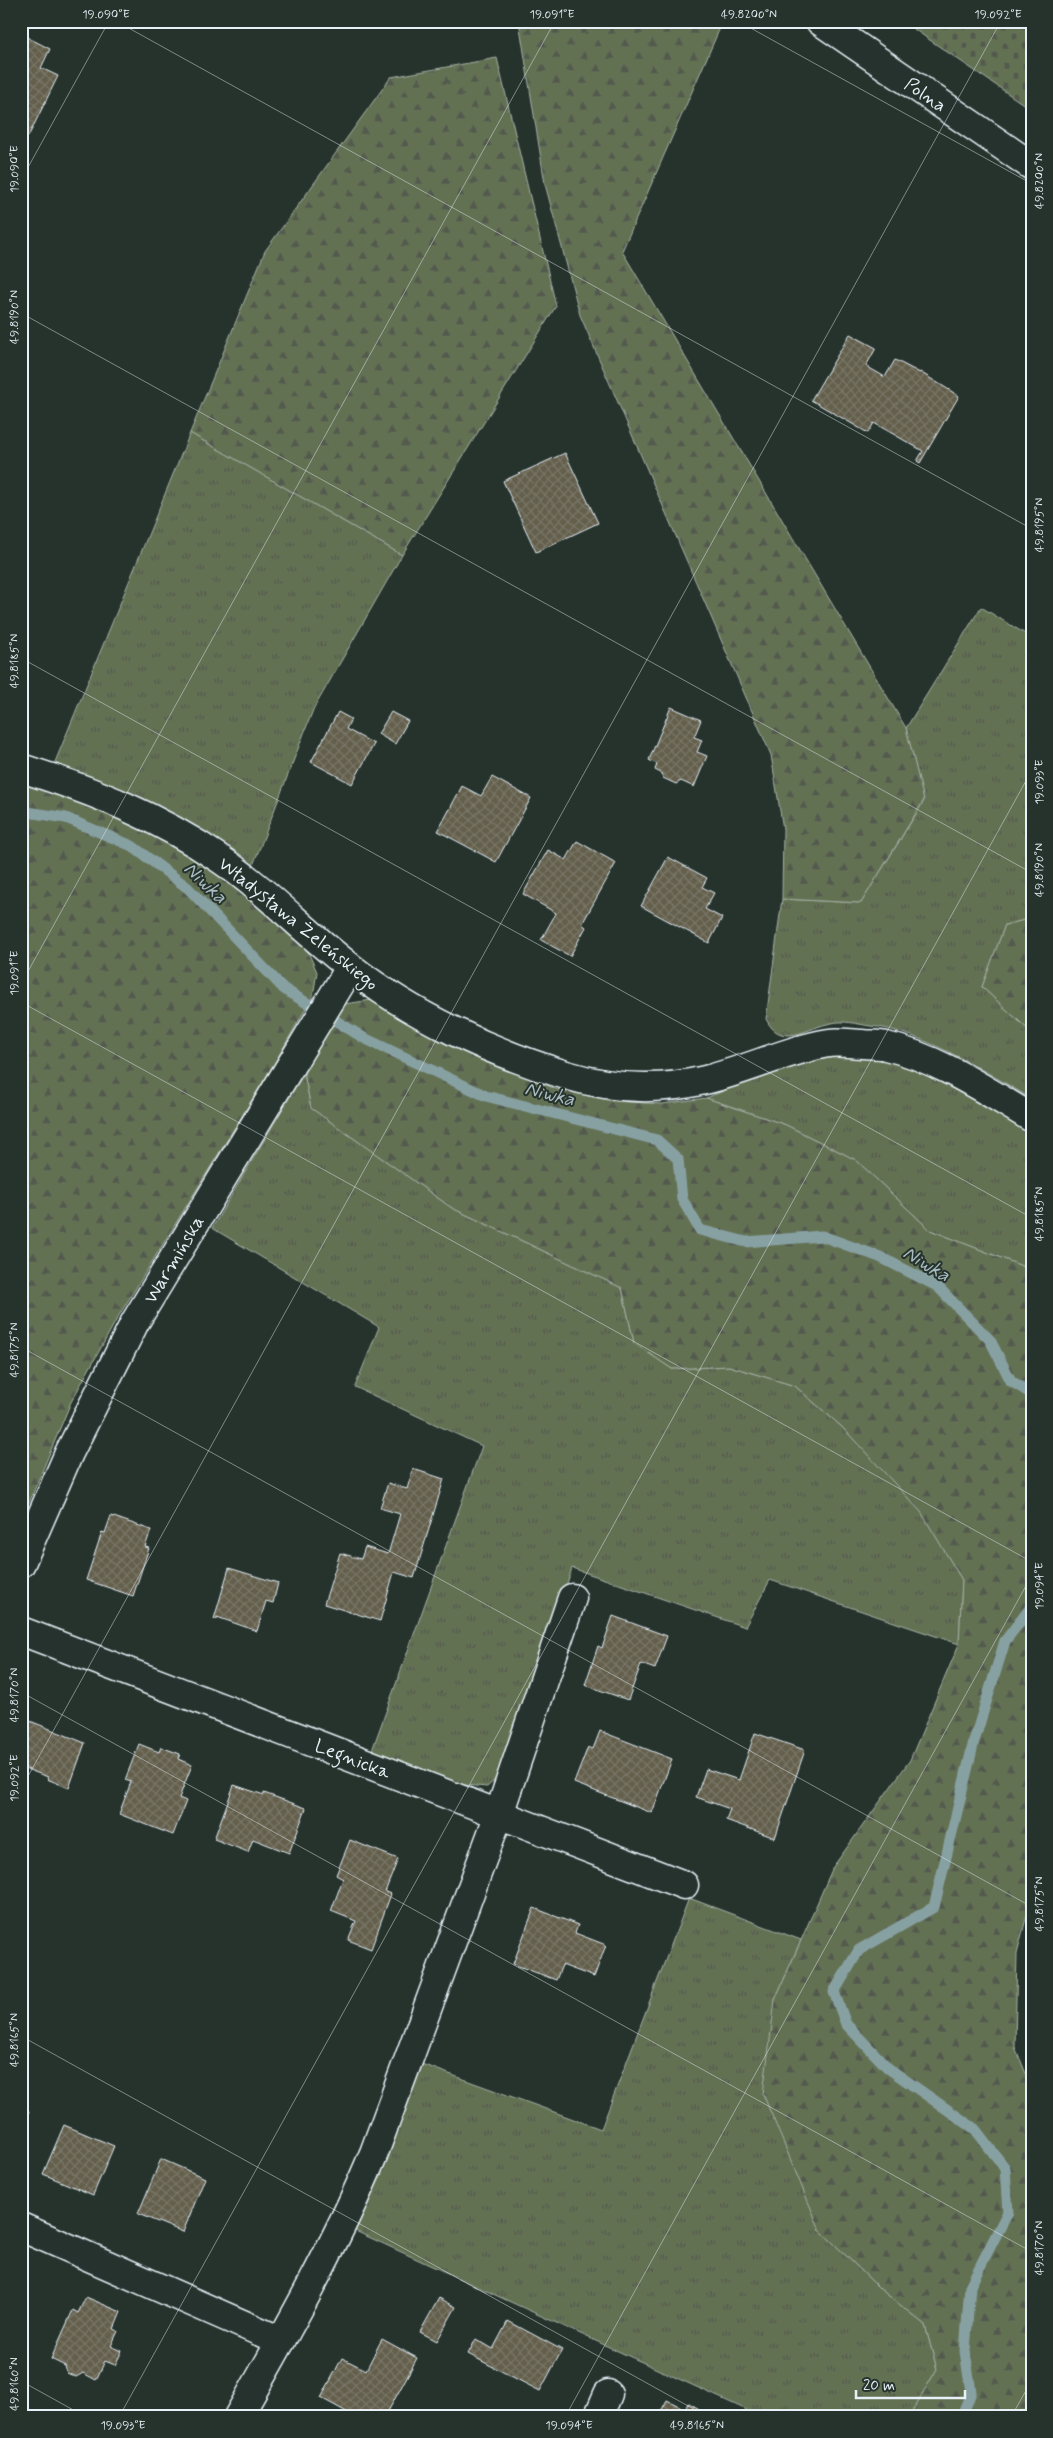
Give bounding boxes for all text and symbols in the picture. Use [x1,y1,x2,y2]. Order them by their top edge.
text: 19.090°E [82,7,130,23]
text: 19.091°E [530,7,574,23]
text: 49.8200°N [721,7,777,23]
text: 19.092°E [974,7,1022,23]
street label: Polna [899,72,951,118]
text: 19.090°E [7,145,23,193]
text: 49.8200°N [1032,153,1048,209]
text: 49.8190°N [7,290,23,344]
text: 49.8195°N [1032,498,1048,552]
text: 49.8185°N [7,634,23,688]
text: 19.093°E [1032,759,1048,805]
text: 49.8190°N [1032,843,1048,897]
street label: Władysława Żeleńskiego [211,852,383,998]
water label: Niwka [177,856,233,910]
text: 19.091°E [7,951,23,995]
water label: Niwka [522,1075,578,1114]
text: 49.8185°N [1032,1187,1048,1241]
street label: Warmińska [138,1211,210,1308]
water label: Niwka [898,1240,955,1289]
text: 49.8175°N [7,1323,23,1377]
text: 19.094°E [1032,1562,1048,1610]
text: 49.8170°N [7,1668,23,1722]
street label: Legnicka [310,1734,394,1788]
text: 19.092°E [7,1754,23,1802]
text: 49.8175°N [1032,1877,1048,1931]
text: 49.8165°N [7,2013,23,2067]
text: 49.8170°N [1032,2221,1048,2275]
text: 49.8160°N [7,2357,23,2411]
scale bar [856,2368,964,2400]
text: 20 m [863,2376,895,2396]
text: 19.093°E [100,2418,146,2434]
text: 19.094°E [545,2418,593,2434]
text: 49.8165°N [670,2418,724,2434]

